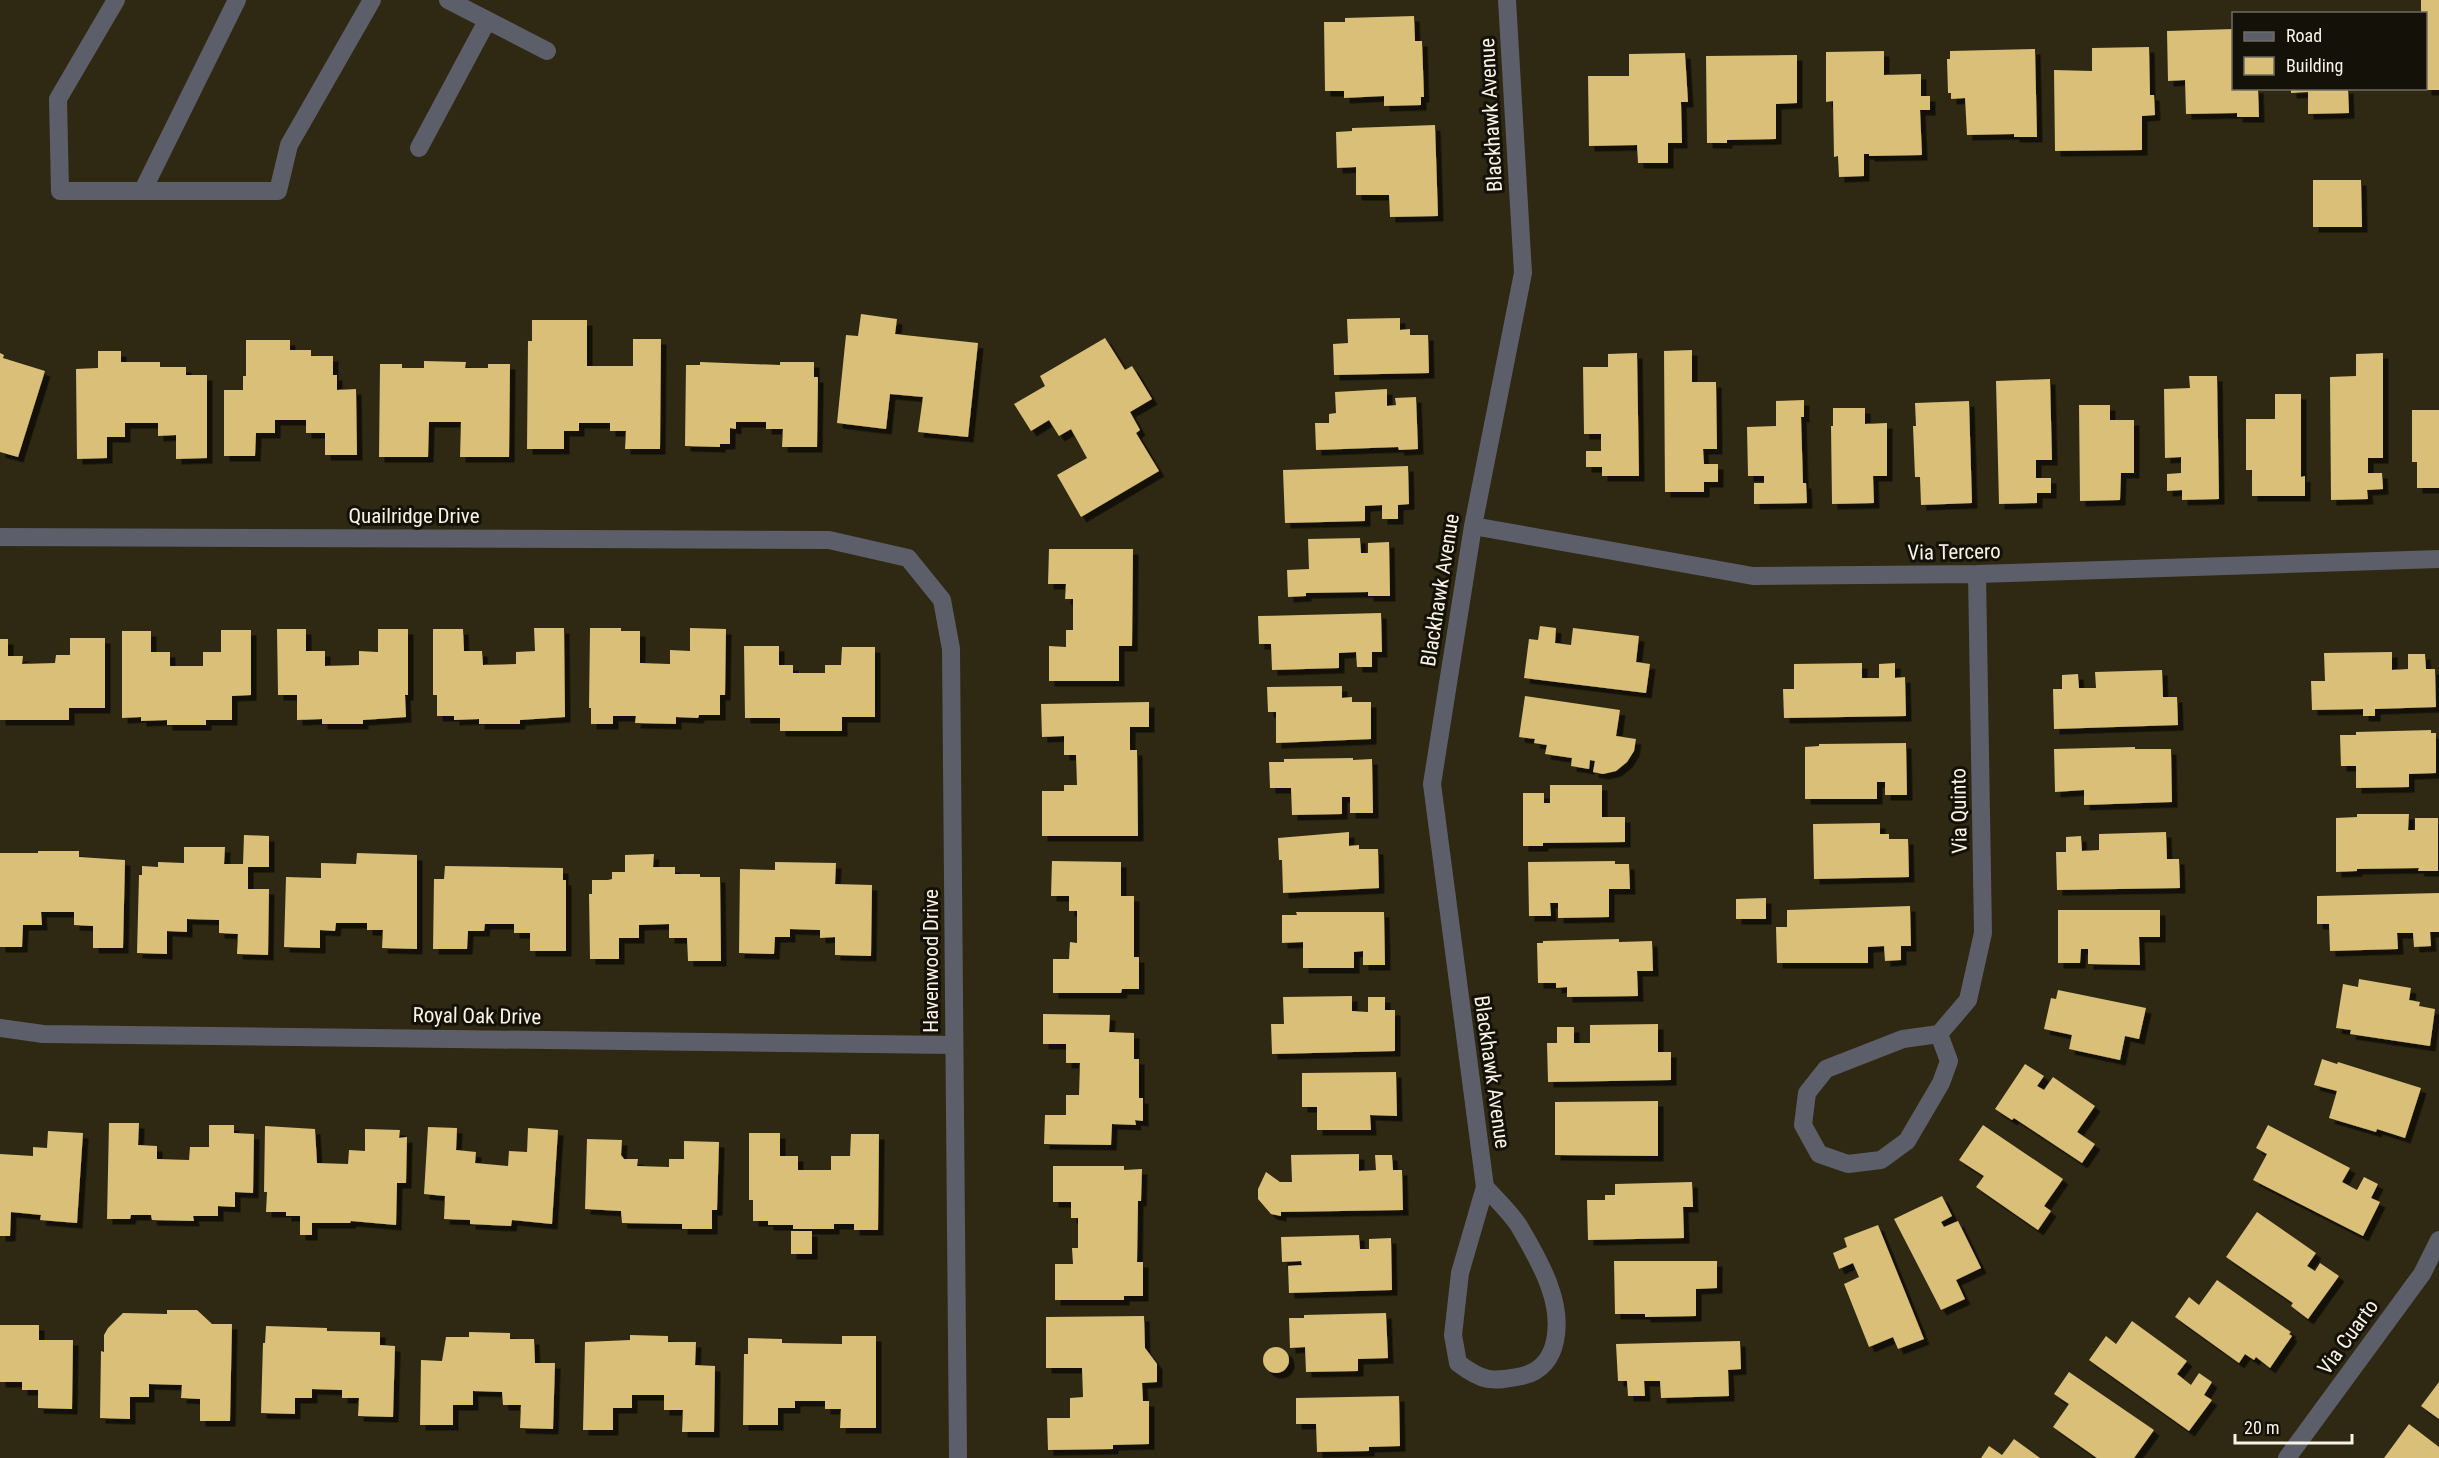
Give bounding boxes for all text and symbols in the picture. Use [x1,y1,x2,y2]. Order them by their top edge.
legend [2232,12,2427,90]
text: Road [2286,25,2322,46]
street label: Blackhawk Avenue [1475,37,1507,193]
text: Building [2286,55,2343,76]
street label: Quailridge Drive [348,504,480,528]
street label: Blackhawk Avenue [1416,512,1464,668]
street label: Via Tercero [1907,539,2001,565]
street label: Via Quinto [1946,768,1972,854]
street label: Havenwood Drive [919,889,943,1033]
street label: Blackhawk Avenue [1469,994,1515,1150]
street label: Royal Oak Drive [412,1003,542,1029]
street label: Via Cuarto [2313,1295,2383,1379]
scale bar [2235,1407,2352,1445]
text: 20 m [2244,1417,2279,1438]

